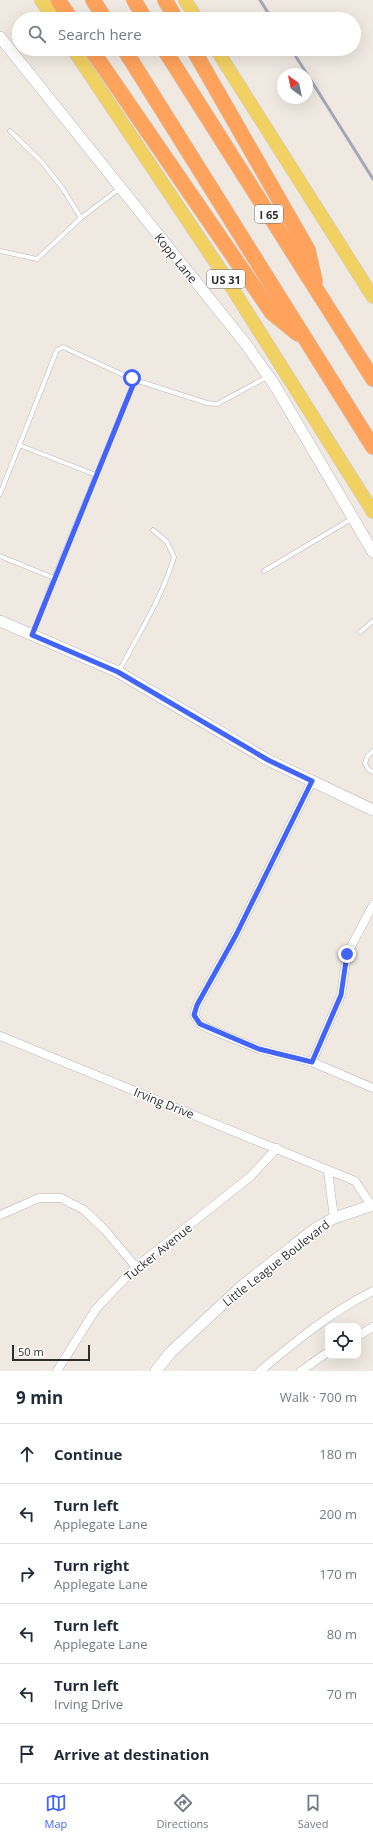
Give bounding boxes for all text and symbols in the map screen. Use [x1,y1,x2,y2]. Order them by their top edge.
search box [12,12,361,56]
icon: search [26,23,48,45]
text: Search here [58,24,142,44]
north arrow [277,68,313,104]
road number: I 65 [255,205,283,223]
street label: Kopp Lane [151,230,201,287]
road number: US 31 [207,270,245,288]
route start [123,369,141,387]
route end [338,945,356,963]
street label: Irving Drive [131,1083,197,1123]
street label: Little League Boulevard [219,1216,333,1310]
street label: Tucker Avenue [121,1219,196,1285]
map controls [325,1323,361,1359]
button: locate [325,1323,361,1359]
scale bar [12,1343,90,1362]
text: 50 m [18,1344,44,1359]
text: 9 min [16,1386,63,1409]
text: Walk · 700 m [280,1388,357,1406]
icon: ahead [16,1443,38,1465]
text: Continue [54,1444,122,1464]
text: 180 m [319,1445,357,1463]
text: Turn left [54,1495,119,1515]
icon: left [16,1503,38,1525]
text: 200 m [319,1505,357,1523]
text: Applegate Lane [54,1515,148,1533]
text: Turn right [54,1555,129,1575]
icon: right [16,1563,38,1585]
text: 170 m [319,1565,357,1583]
text: Applegate Lane [54,1575,148,1593]
text: Turn left [54,1615,119,1635]
icon: left [16,1623,38,1645]
text: 80 m [327,1625,357,1643]
text: Applegate Lane [54,1635,148,1653]
text: Turn left [54,1675,119,1695]
icon: left [16,1683,38,1705]
text: 70 m [327,1685,357,1703]
text: Irving Drive [54,1695,123,1713]
icon: arrive [16,1743,38,1765]
text: Arrive at destination [54,1744,209,1764]
tab: Map [45,1792,67,1831]
tab: Directions [157,1792,209,1831]
tab: Saved [298,1792,328,1831]

